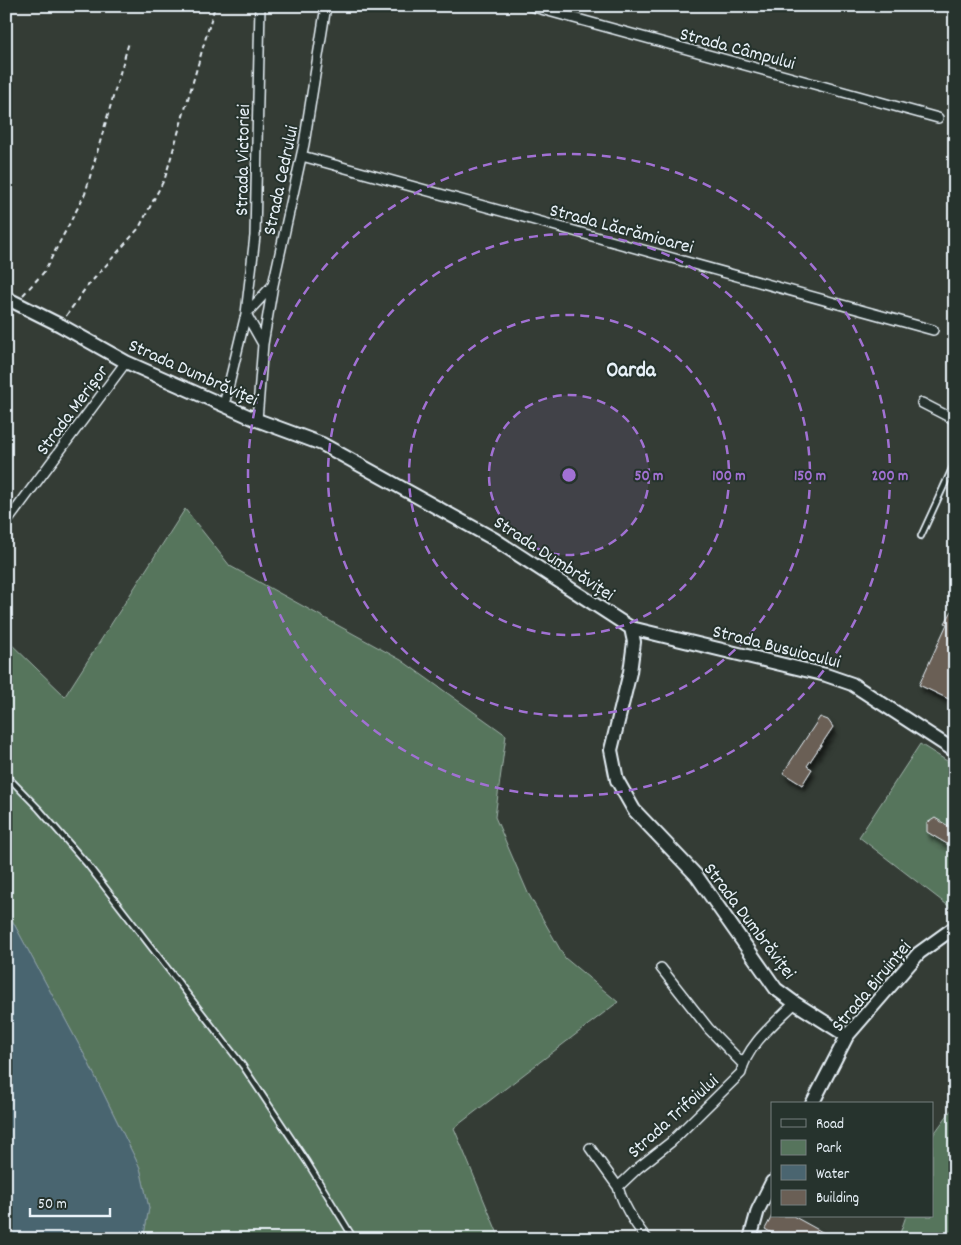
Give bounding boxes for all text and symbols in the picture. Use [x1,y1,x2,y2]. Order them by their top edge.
street label: Strada Câmpului [676,22,798,79]
street label: Strada Victoriei [230,104,259,216]
street label: Strada Cedrului [258,123,307,238]
street label: Strada Lăcrămioarei [546,198,696,263]
street label: Strada Dumbrăviței [123,333,262,415]
district label: Oarda [606,357,657,387]
street label: Strada Merișor [31,360,117,462]
centre of rings [560,466,578,484]
text: 50 m [635,466,663,488]
text: 100 m [712,466,746,488]
text: 150 m [794,466,826,488]
text: 200 m [872,466,908,488]
street label: Strada Dumbrăviței [487,511,619,610]
street label: Strada Busuiocului [709,619,843,677]
street label: Strada Dumbrăviței [695,858,801,986]
street label: Strada Biruinței [826,935,919,1039]
street label: Strada Trifoiului [623,1069,726,1166]
legend [771,1102,934,1218]
text: Road [816,1114,844,1136]
text: Park [816,1138,842,1160]
text: Water [816,1164,850,1186]
scale bar [30,1185,110,1217]
text: Building [816,1188,859,1210]
text: 50 m [38,1194,67,1216]

